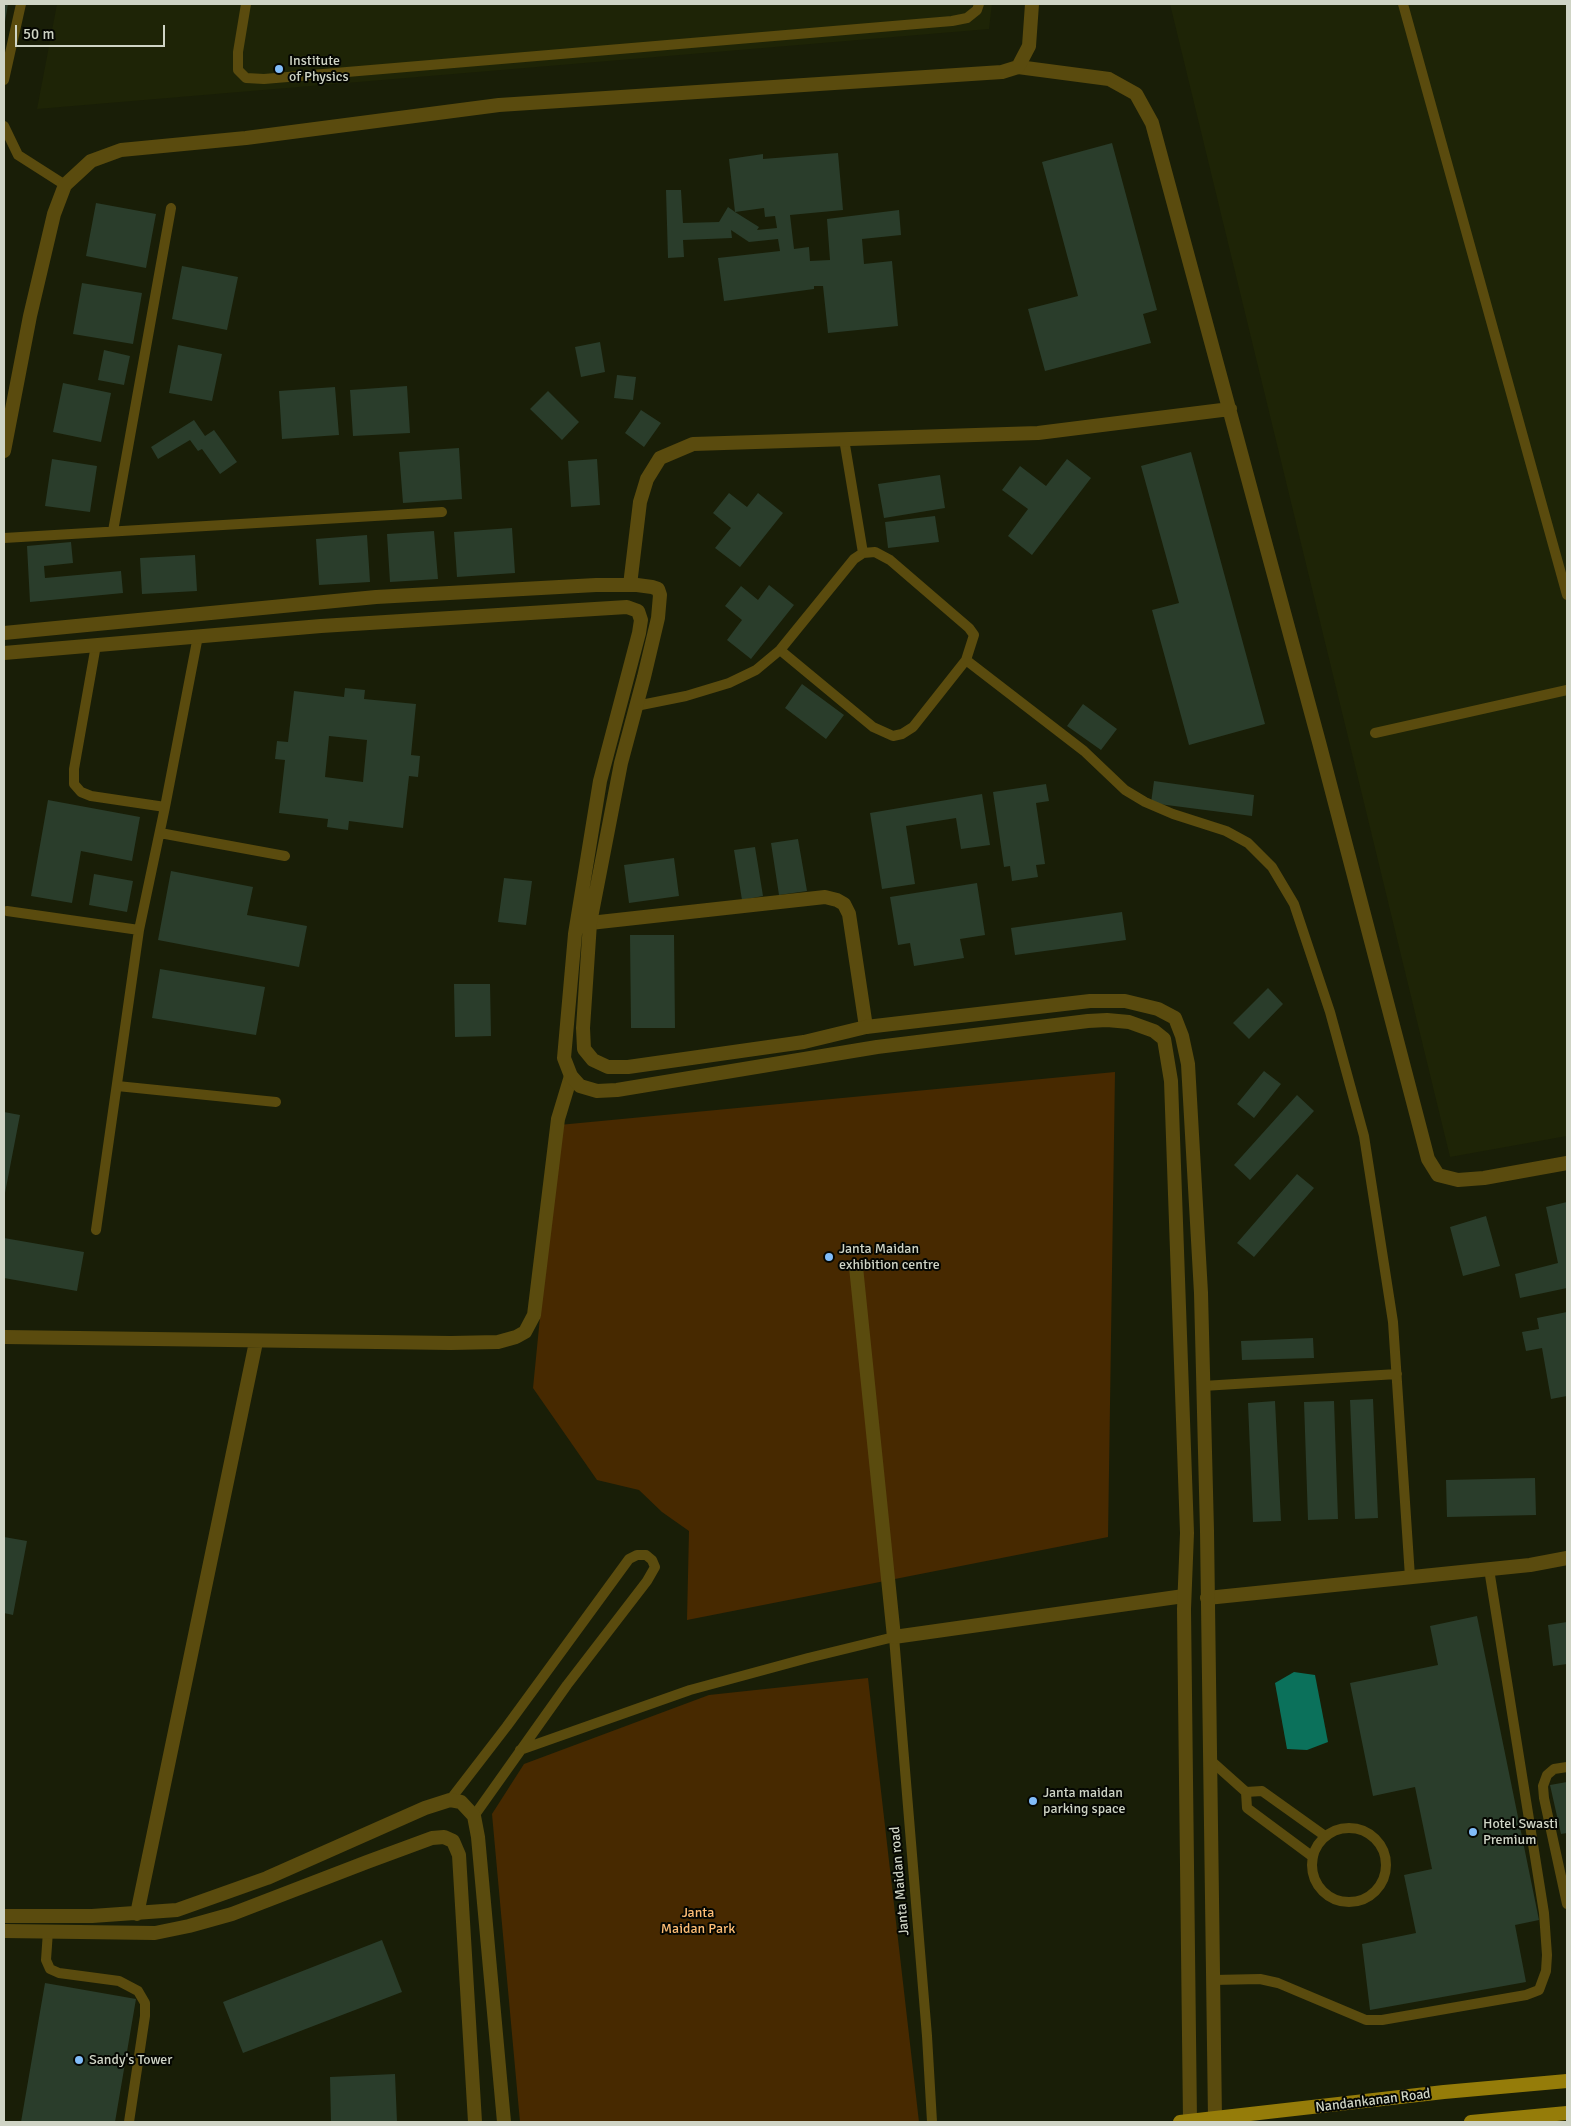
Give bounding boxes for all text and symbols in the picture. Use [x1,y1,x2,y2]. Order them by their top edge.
scale bar [18,15,168,47]
text: 50 m [23,25,54,43]
place label: Institute of Physics [289,53,349,85]
marker: Institute of Physics [273,63,285,75]
place label: Janta Maidan exhibition centre [839,1241,940,1274]
marker: Janta Maidan exhibition centre [823,1251,835,1263]
place label: Janta maidan parking space [1043,1785,1126,1818]
marker: Janta maidan parking space [1027,1795,1039,1807]
place label: Hotel Swasti Premium [1483,1816,1558,1848]
street label: Janta Maidan road [887,1826,913,1936]
marker: Hotel Swasti Premium [1467,1826,1479,1838]
park label: Janta Maidan Park [661,1905,735,1938]
place label: Sandy's Tower [89,2052,173,2068]
marker: Sandy's Tower [73,2054,85,2066]
street label: Nandankanan Road [1314,2086,1432,2116]

